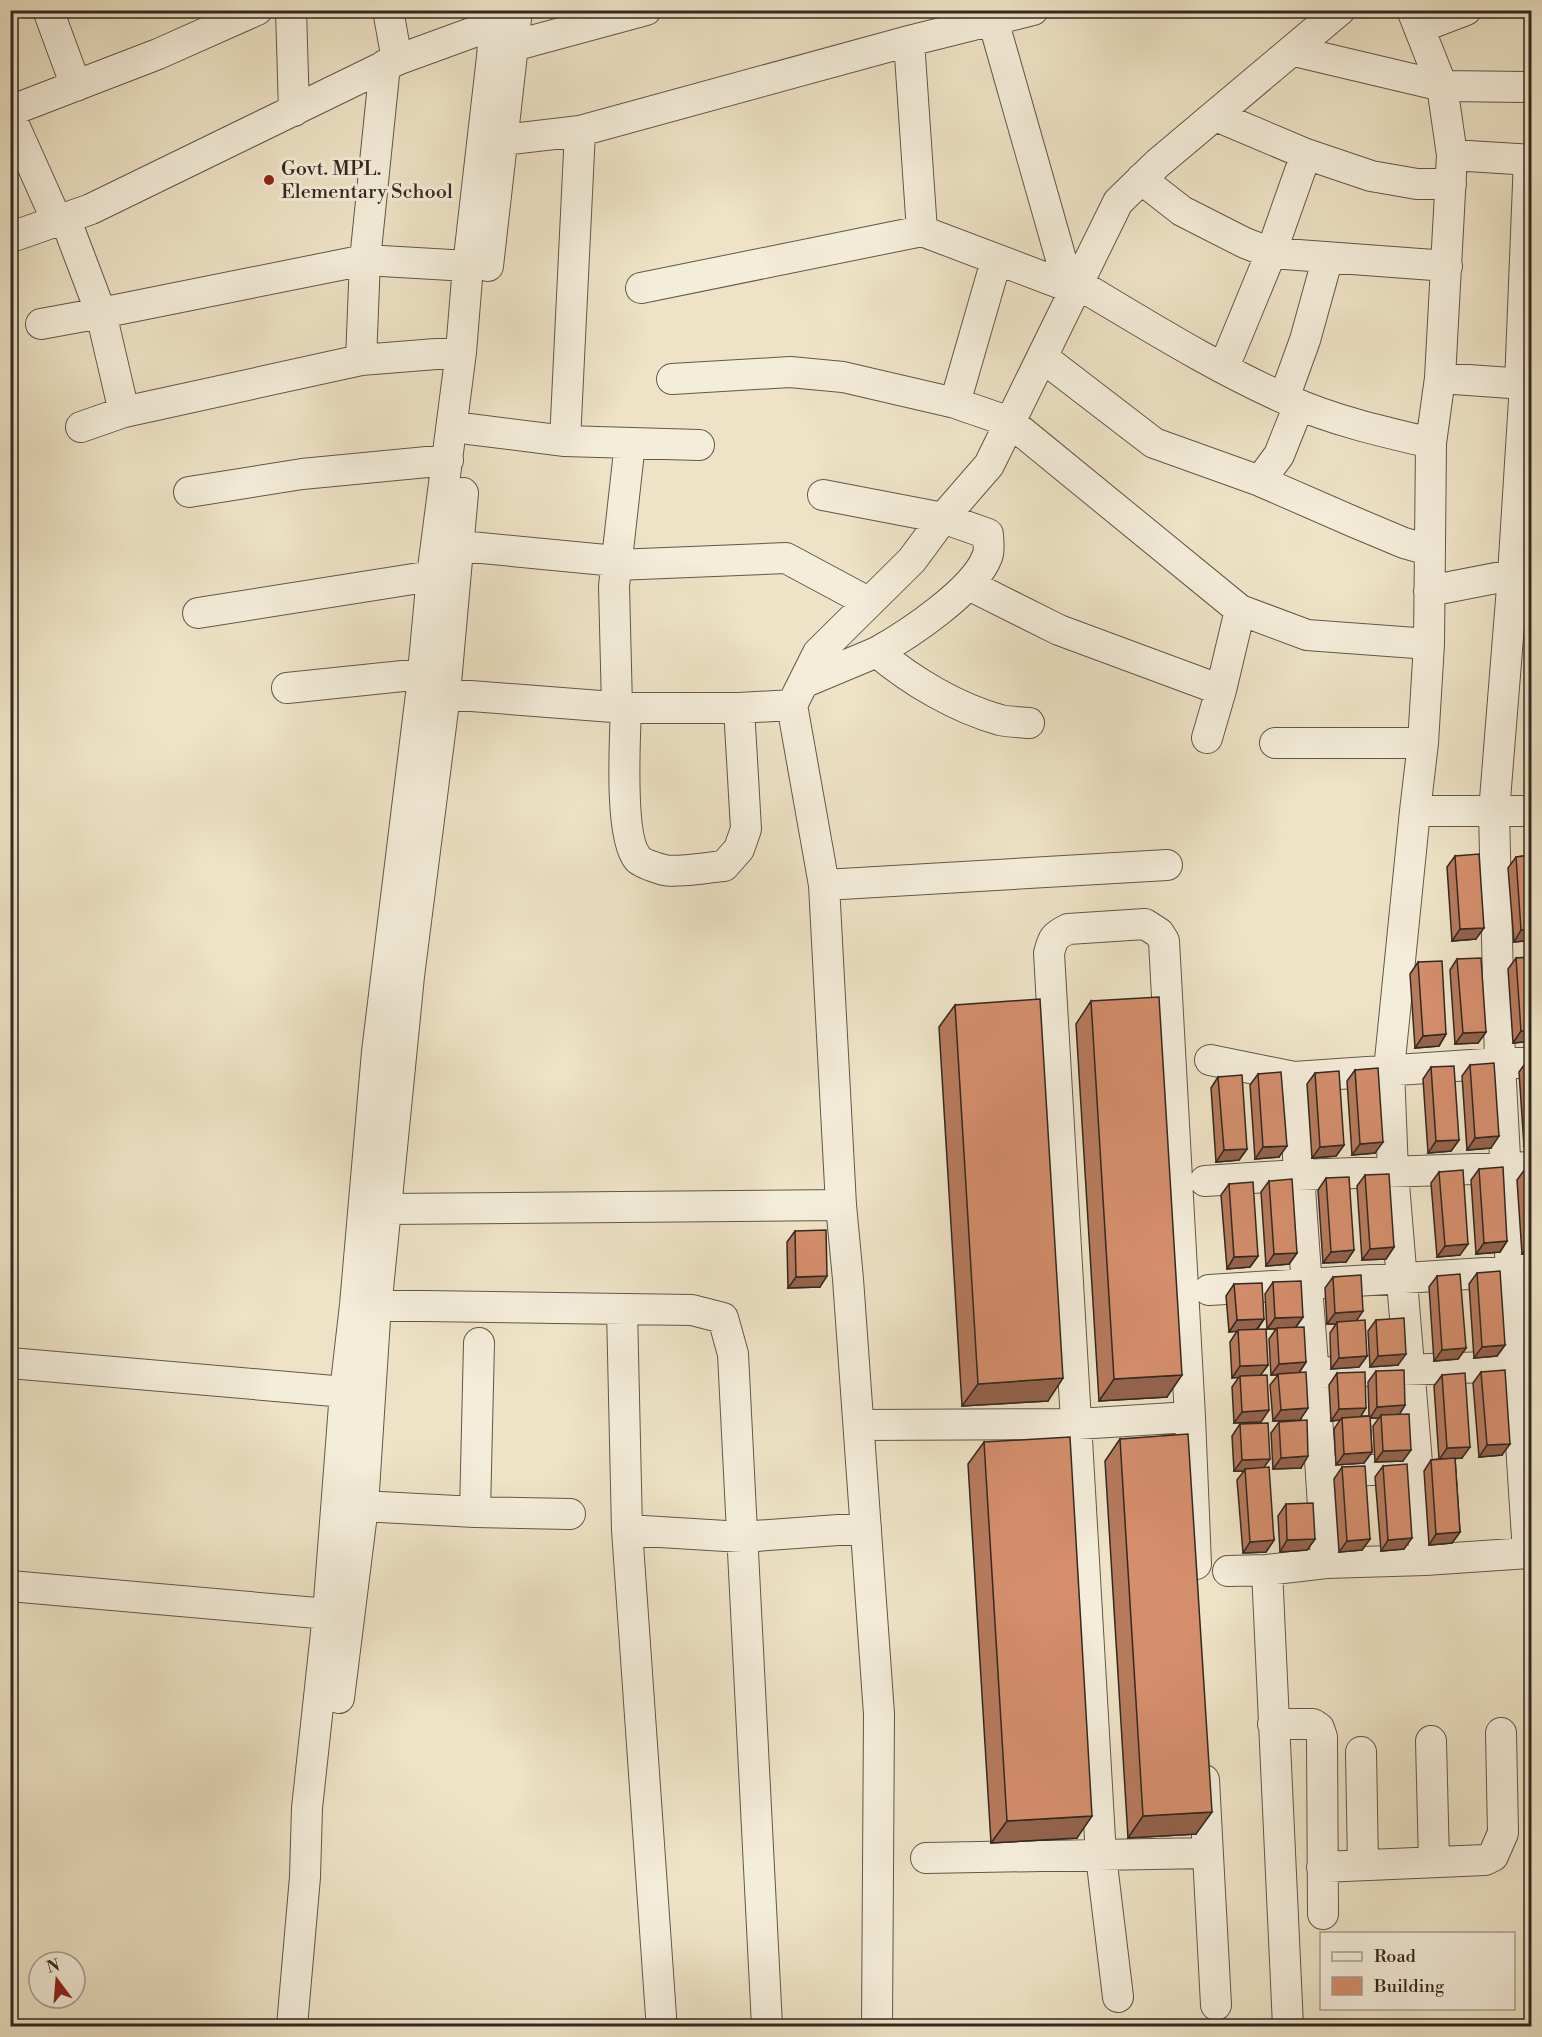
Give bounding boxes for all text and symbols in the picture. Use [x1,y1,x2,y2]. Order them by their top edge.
place label: Govt. MPL. Elementary School [281,157,453,205]
marker: Govt. MPL. Elementary School [262,173,276,187]
legend [1320,1932,1515,2010]
text: Road [1374,1945,1417,1968]
north arrow [27,1950,87,2010]
text: N [44,1955,62,1978]
text: Building [1373,1975,1445,1998]

